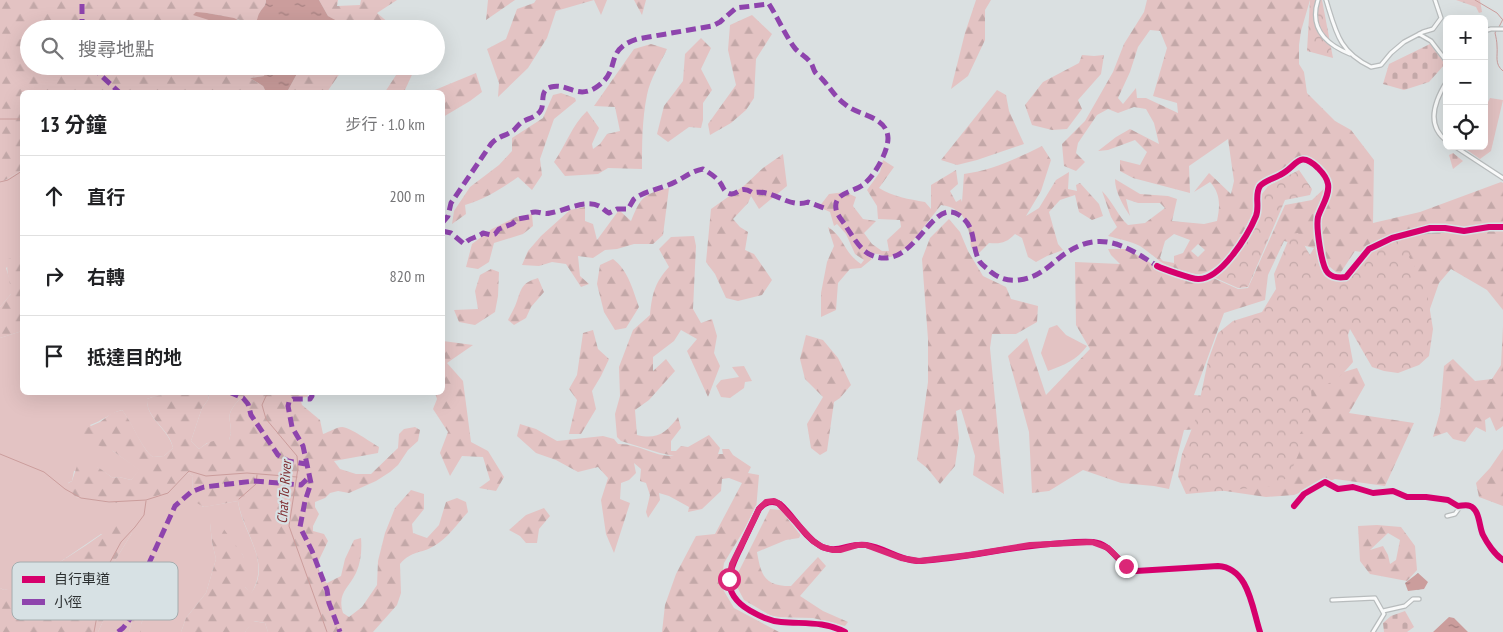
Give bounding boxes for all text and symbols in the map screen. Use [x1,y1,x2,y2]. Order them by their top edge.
map controls [1443,15,1488,150]
button: + [1443,15,1488,60]
search box [20,20,445,75]
icon: search [38,34,66,62]
text: 搜尋地點 [78,37,154,61]
button: − [1443,60,1488,105]
button: locate [1443,105,1488,150]
text: 13 分鐘 [40,111,106,138]
text: 步行 · 1.0 km [346,114,425,134]
icon: ahead [40,182,68,210]
text: 直行 [87,185,125,209]
text: 200 m [390,186,425,206]
icon: right [40,262,68,290]
text: 右轉 [87,265,125,289]
text: 820 m [390,266,425,286]
icon: arrive [40,342,68,370]
text: 抵達目的地 [87,345,182,369]
water label: Chat To River [273,458,295,524]
route end [1115,555,1138,578]
legend [12,562,178,620]
route start [718,568,741,591]
text: 自行車道 [54,570,110,588]
text: 小徑 [54,593,82,611]

